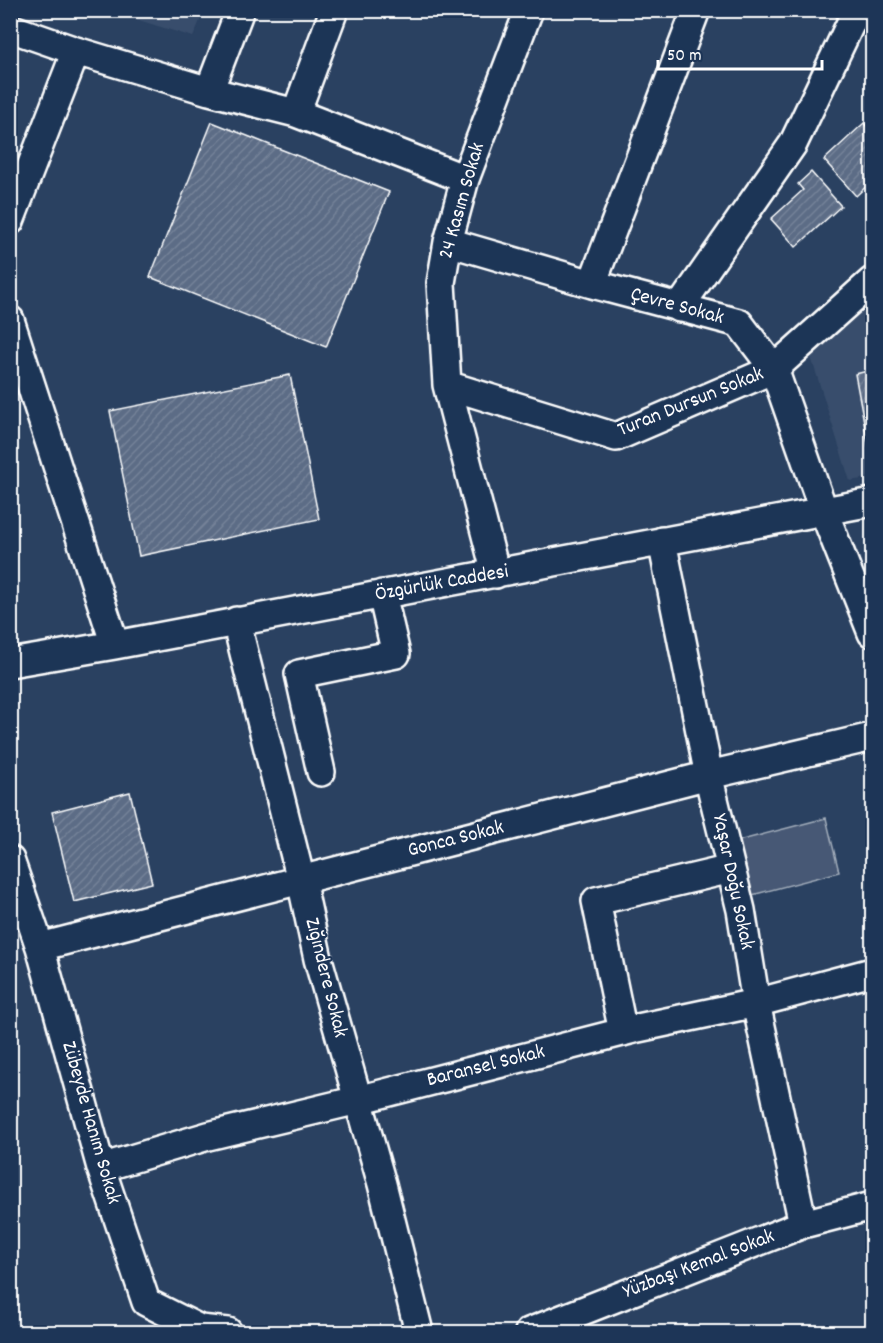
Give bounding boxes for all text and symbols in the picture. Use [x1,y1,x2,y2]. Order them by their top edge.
scale bar [658,33,822,71]
text: 50 m [667,44,702,69]
street label: 24 Kasım Sokak [432,139,494,263]
street label: Çevre Sokak [627,280,727,334]
street label: Turan Dursun Sokak [613,360,769,446]
street label: Özgürlük Caddesi [373,558,511,610]
street label: Yaşar Doğu Sokak [703,811,761,953]
street label: Gonca Sokak [405,814,507,866]
street label: Zığındere Sokak [296,915,354,1041]
street label: Zübeyde Hanım Sokak [52,1038,128,1208]
street label: Baransel Sokak [424,1038,548,1096]
street label: Yüzbaşı Kemal Sokak [619,1222,779,1308]

